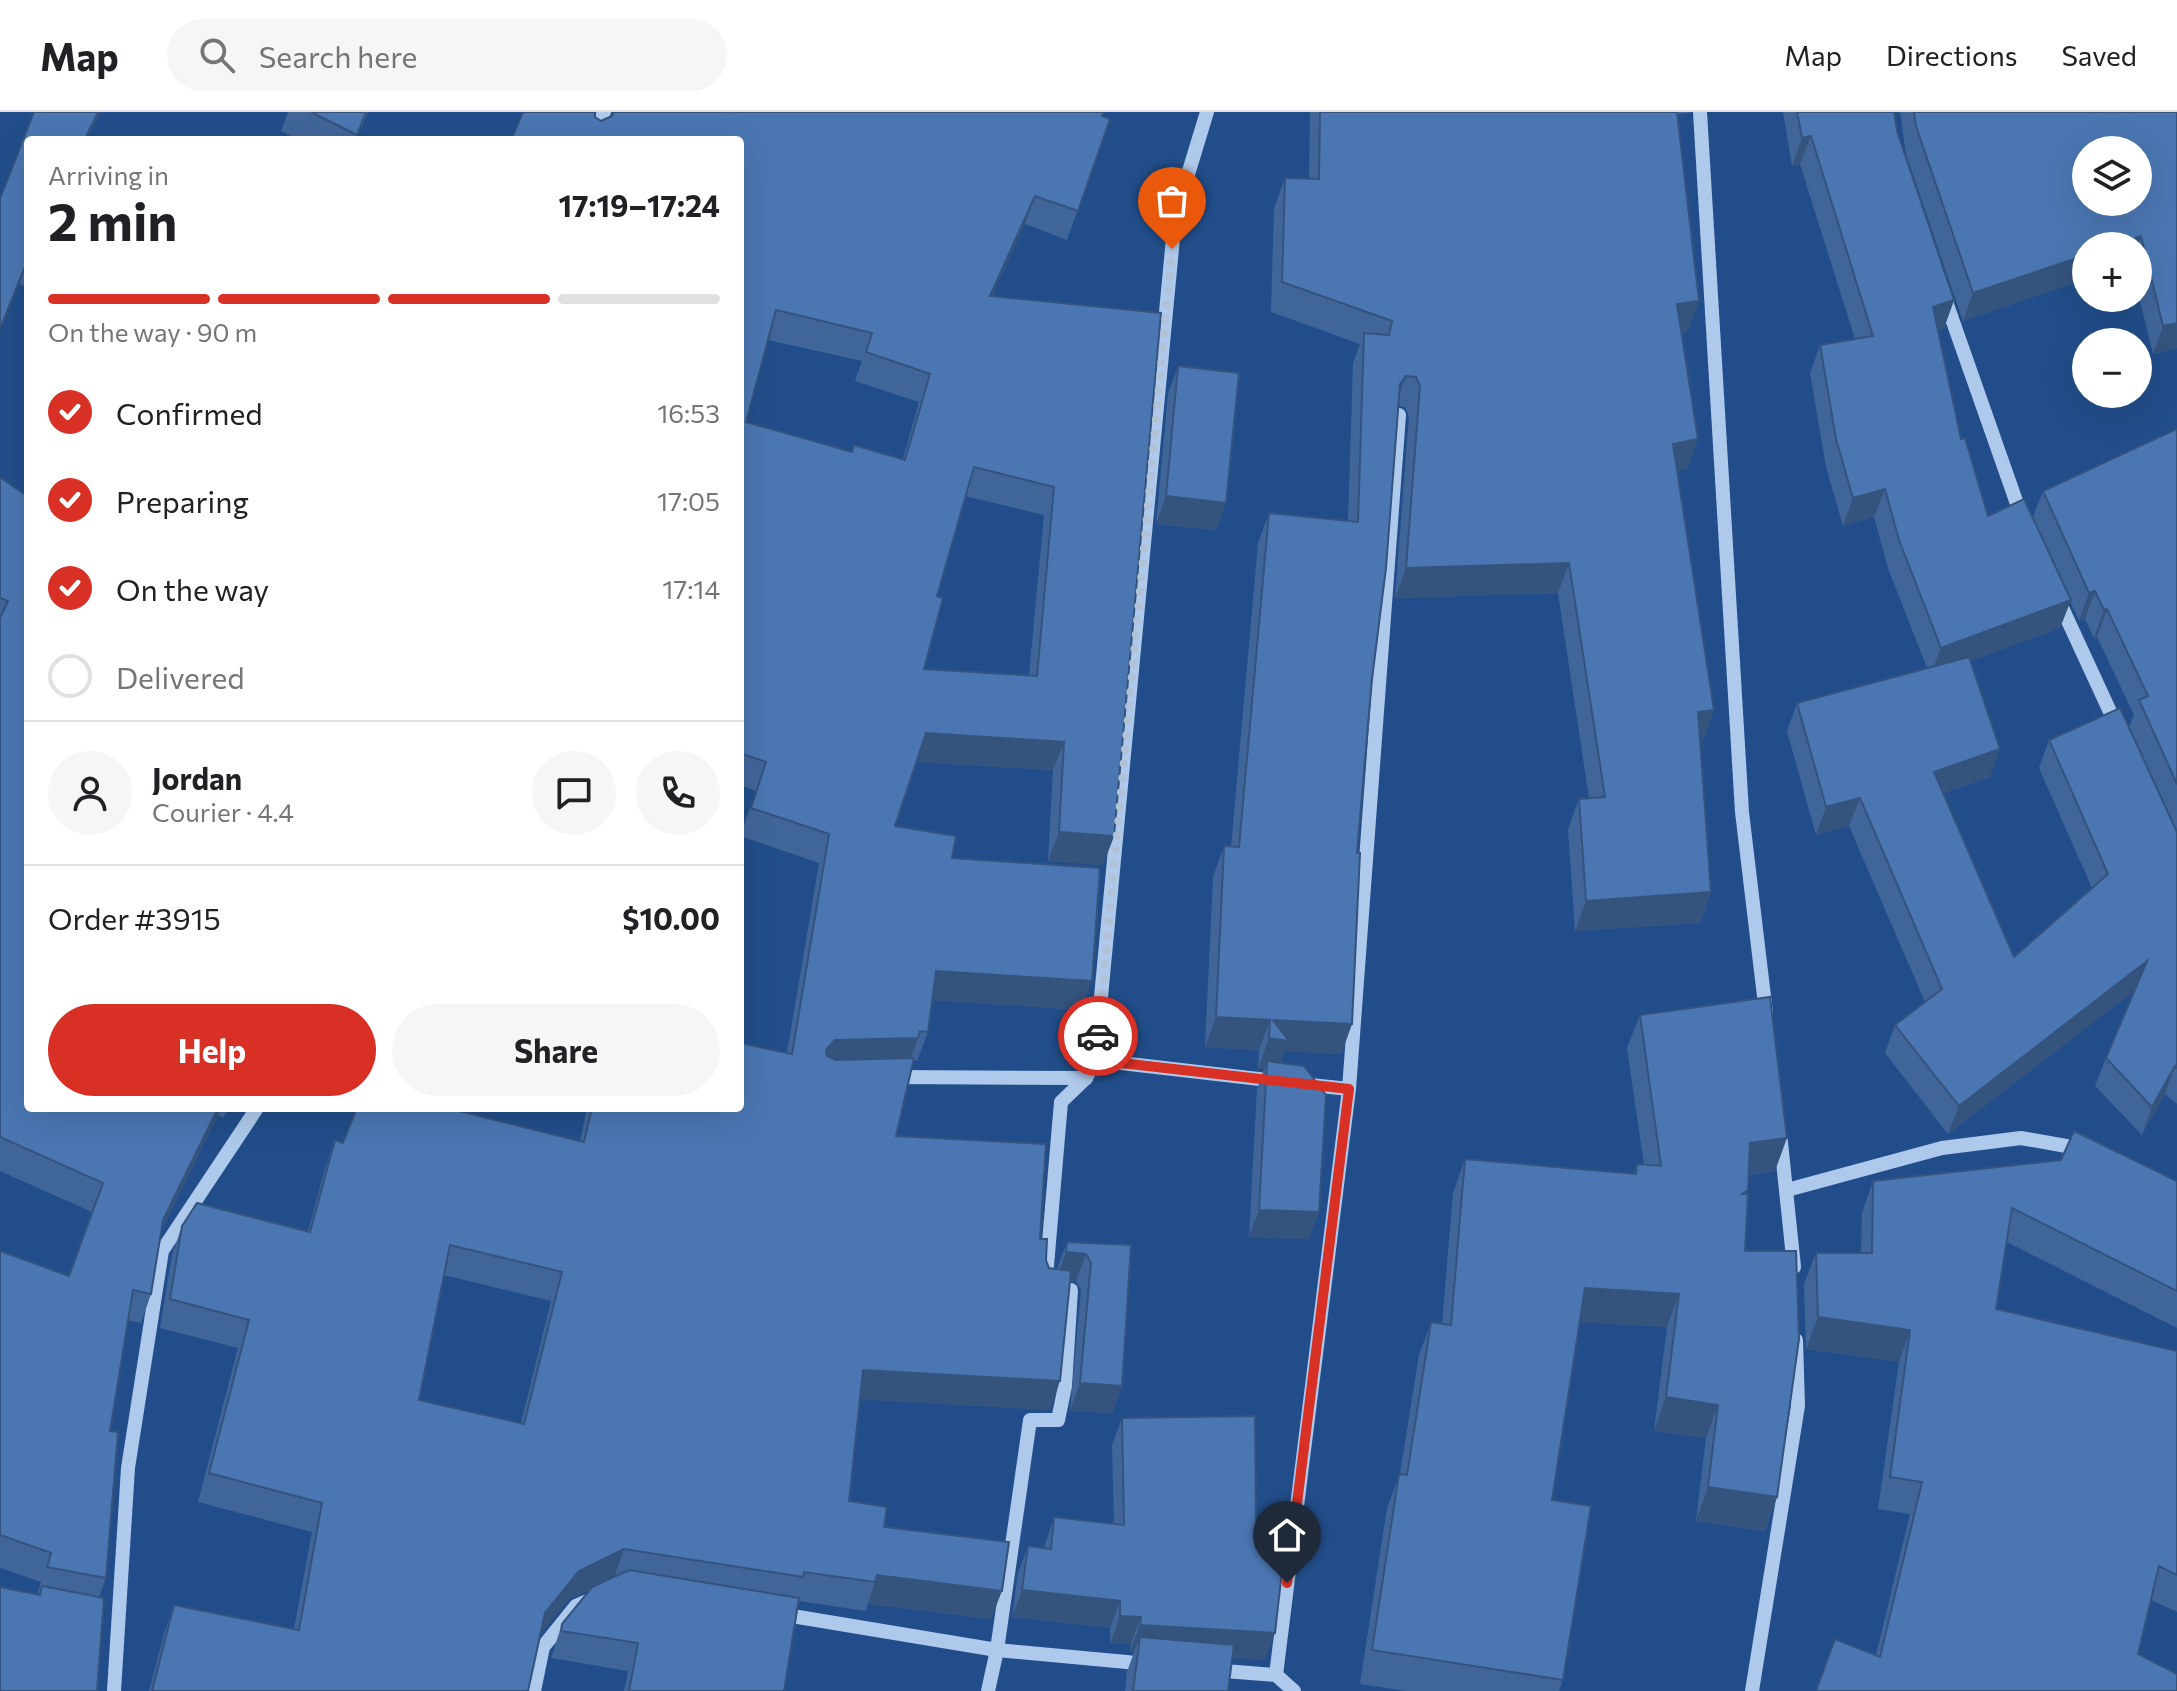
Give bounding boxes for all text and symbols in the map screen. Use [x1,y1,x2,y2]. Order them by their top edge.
search box [167,19,727,91]
text: Map [40,32,119,79]
icon: search [195,33,239,77]
text: Search here [259,37,417,74]
text: Map [1784,38,1842,72]
text: Directions [1886,38,2017,72]
text: Saved [2061,38,2137,72]
map controls [2072,136,2152,408]
button: layers [2072,136,2152,216]
text: Arriving in [48,159,169,190]
pin [1138,167,1206,249]
icon: bag [1150,179,1194,223]
text: 17:19–17:24 [558,186,720,223]
text: 2 min [48,188,177,252]
button: + [2072,232,2152,312]
text: On the way · 90 m [48,316,257,347]
button: − [2072,328,2152,408]
icon: check [48,390,92,434]
text: Confirmed [116,394,263,431]
text: 16:53 [657,397,720,428]
icon: check [48,478,92,522]
text: Preparing [116,482,249,519]
text: 17:05 [657,485,720,516]
icon: check [48,566,92,610]
text: On the way [116,570,269,607]
text: 17:14 [662,573,720,604]
text: Delivered [116,658,245,695]
button: person [48,751,132,835]
button: chat [532,751,616,835]
button: phone [636,751,720,835]
text: Jordan [152,759,242,796]
text: Courier · 4.4 [152,796,294,827]
text: Order #3915 [48,899,221,936]
text: $10.00 [622,899,720,936]
courier [1058,996,1138,1076]
button: Help [48,1004,376,1096]
button: Share [392,1004,720,1096]
icon: car [1076,1014,1120,1058]
pin [1253,1501,1321,1583]
icon: home [1265,1513,1309,1557]

